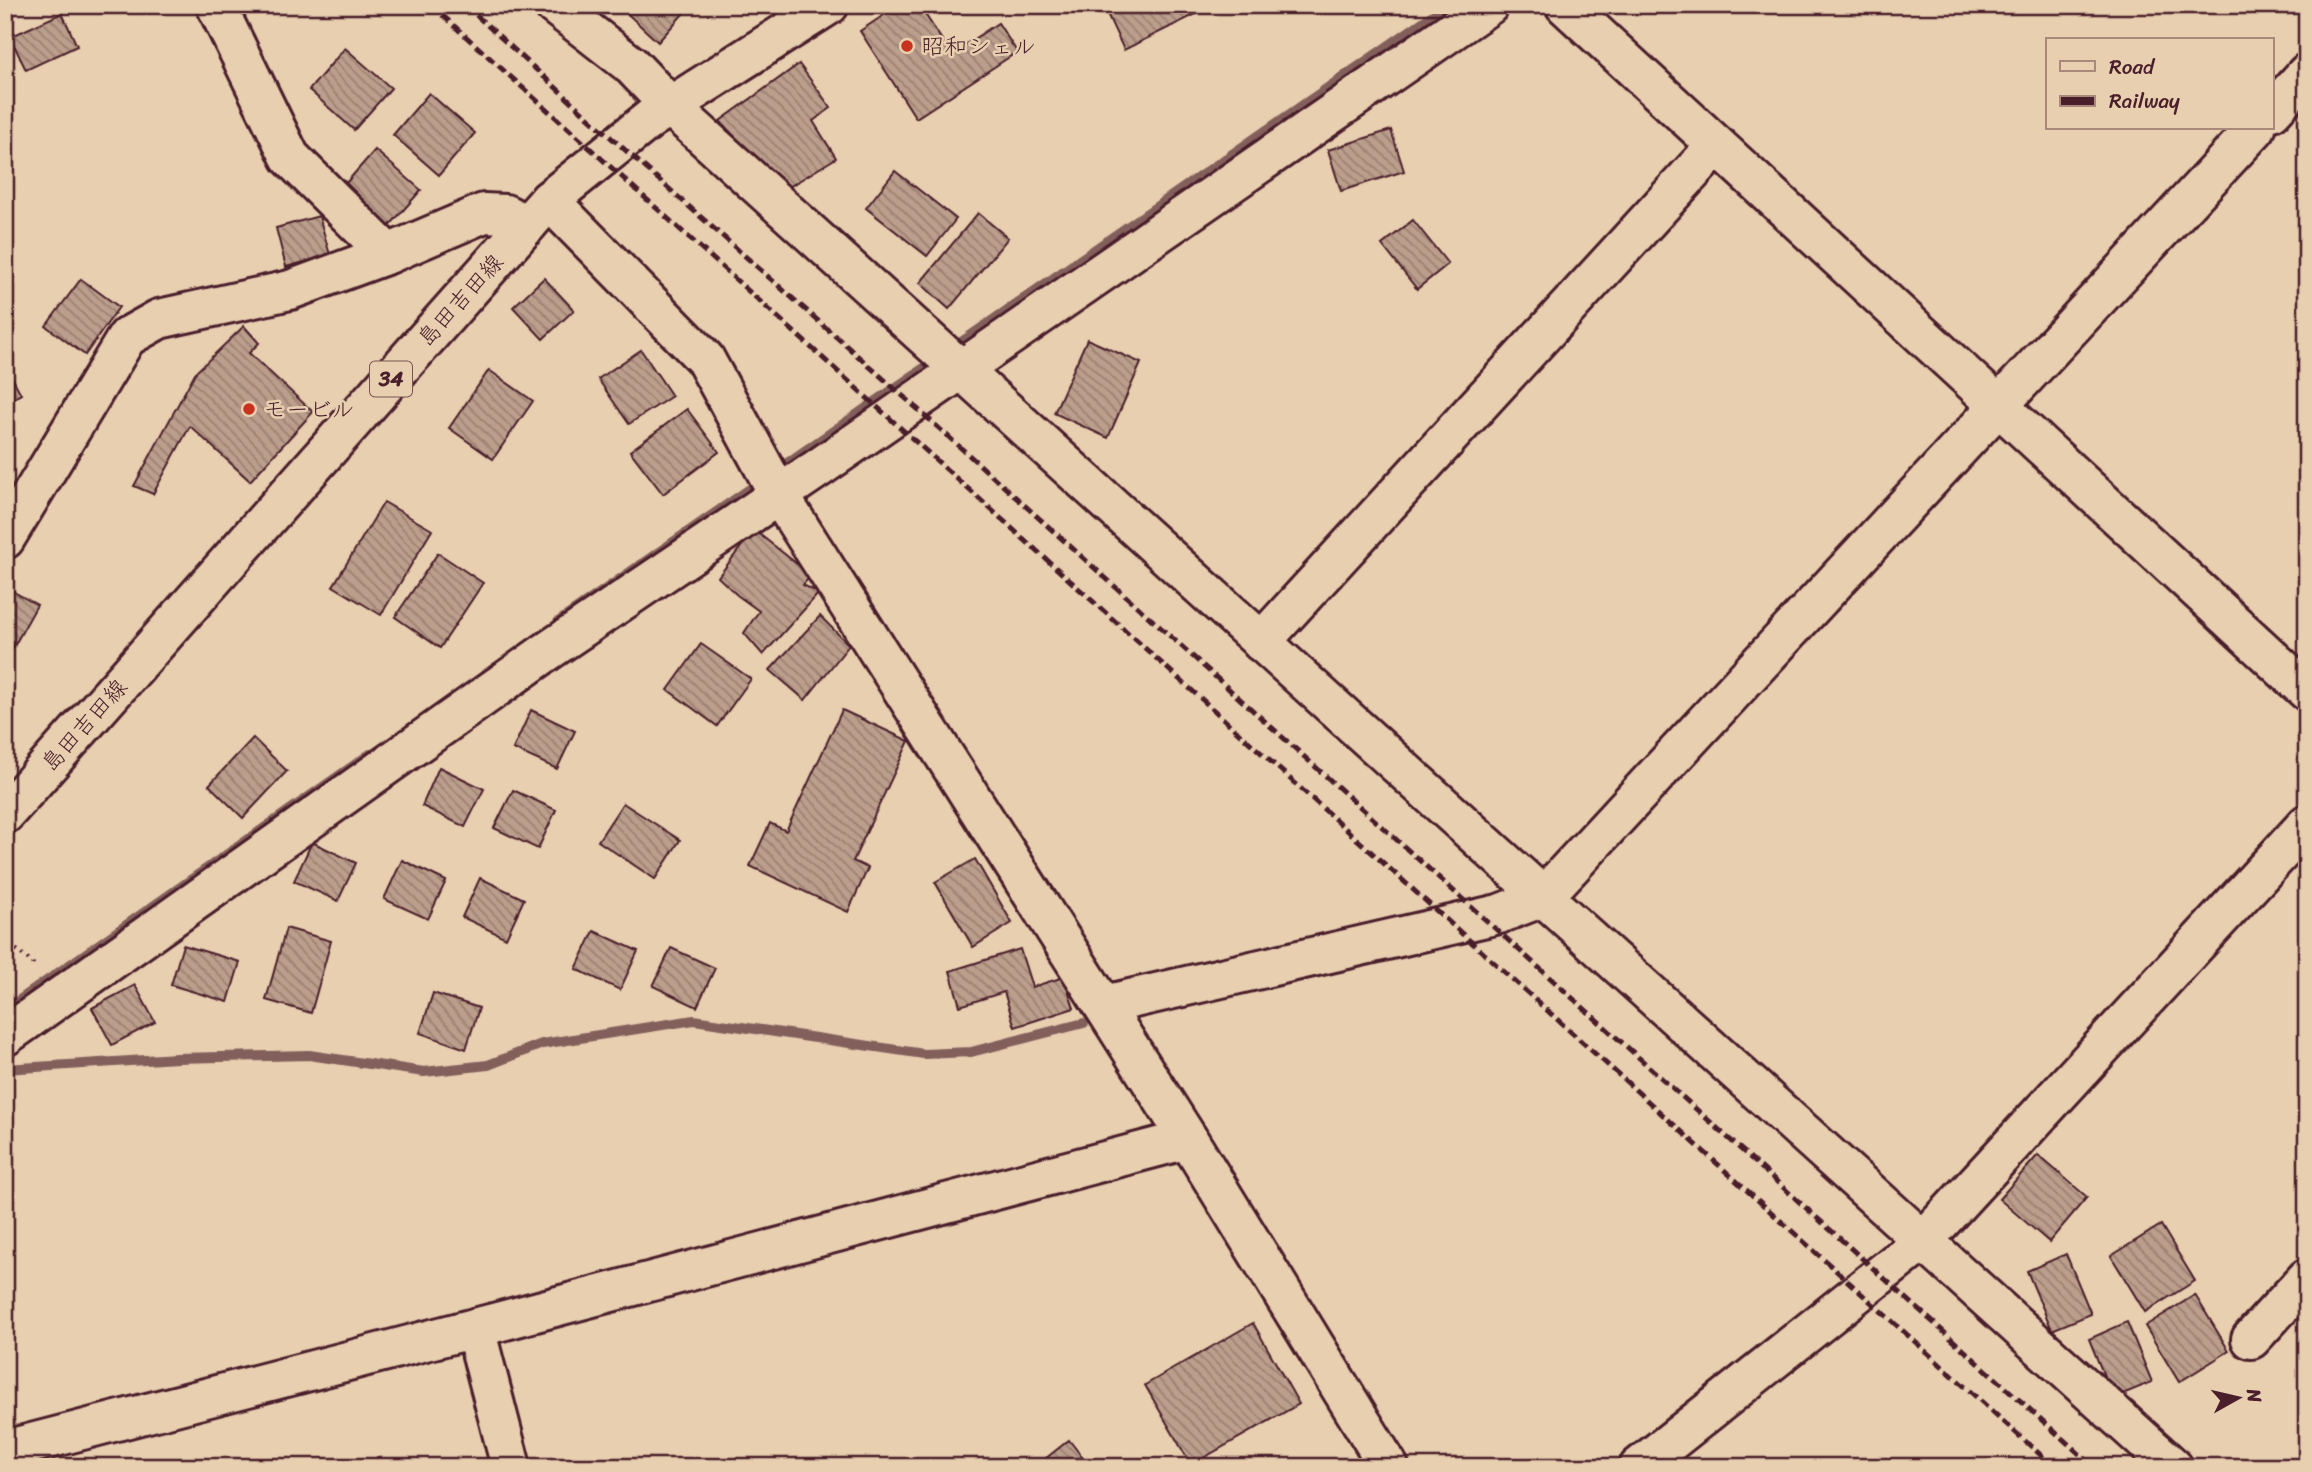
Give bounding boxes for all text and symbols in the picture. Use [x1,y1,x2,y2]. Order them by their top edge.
place label: 昭和シェル [921,26,1036,67]
marker: 昭和シェル [899,38,915,54]
legend [2046,38,2274,130]
text: Road [2109,48,2156,86]
text: Railway [2109,82,2180,120]
street label: 島田吉田線 [407,244,514,357]
road number: 34 [370,362,412,396]
place label: モービル [263,389,355,430]
marker: モービル [241,401,257,417]
street label: 島田吉田線 [31,669,138,782]
north arrow [2204,1364,2274,1434]
text: N [2237,1386,2272,1405]

